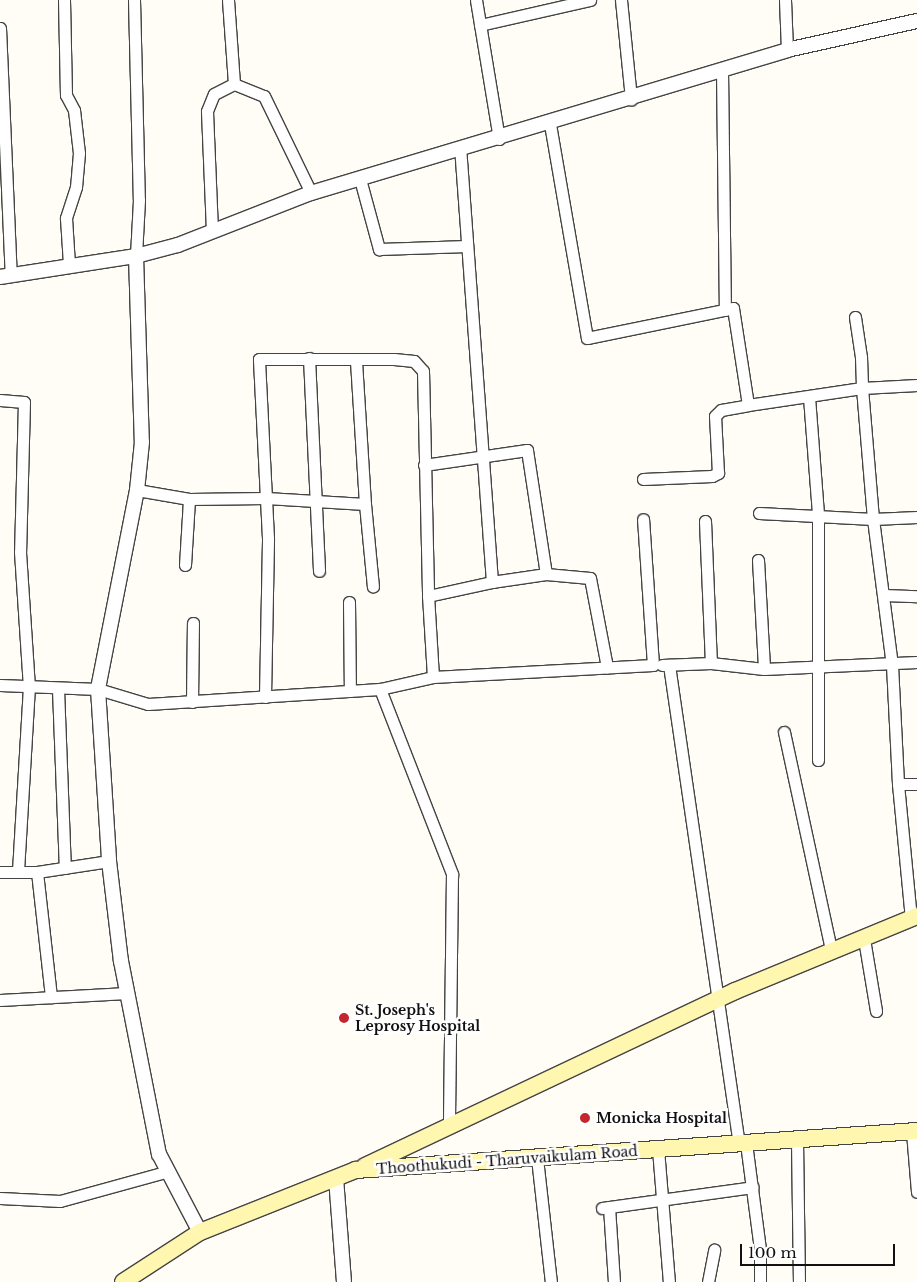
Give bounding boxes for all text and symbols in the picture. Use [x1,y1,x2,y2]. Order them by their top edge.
place label: St. Joseph's Leprosy Hospital [355,1002,481,1034]
marker: St. Joseph's Leprosy Hospital [337,1011,351,1025]
place label: Monicka Hospital [596,1110,727,1126]
marker: Monicka Hospital [578,1111,592,1125]
street label: Thoothukudi - Tharuvaikulam Road [376,1142,638,1178]
scale bar [742,1234,897,1266]
text: 100 m [748,1243,797,1262]

